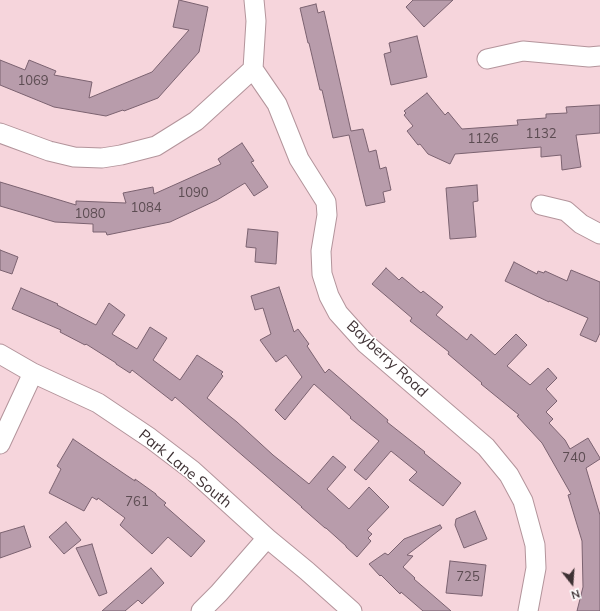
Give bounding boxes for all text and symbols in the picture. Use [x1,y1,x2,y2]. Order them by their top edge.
house number: 1069 [17,73,49,89]
house number: 1132 [525,126,557,142]
house number: 1126 [467,131,499,147]
house number: 1090 [177,185,209,201]
house number: 1084 [130,200,162,216]
house number: 1080 [74,206,106,222]
street label: Bayberry Road [343,317,431,401]
street label: Park Lane South [135,426,235,512]
house number: 740 [562,450,586,466]
house number: 761 [125,494,149,510]
north arrow [552,563,592,603]
house number: 725 [456,569,480,585]
text: N [569,587,582,602]

